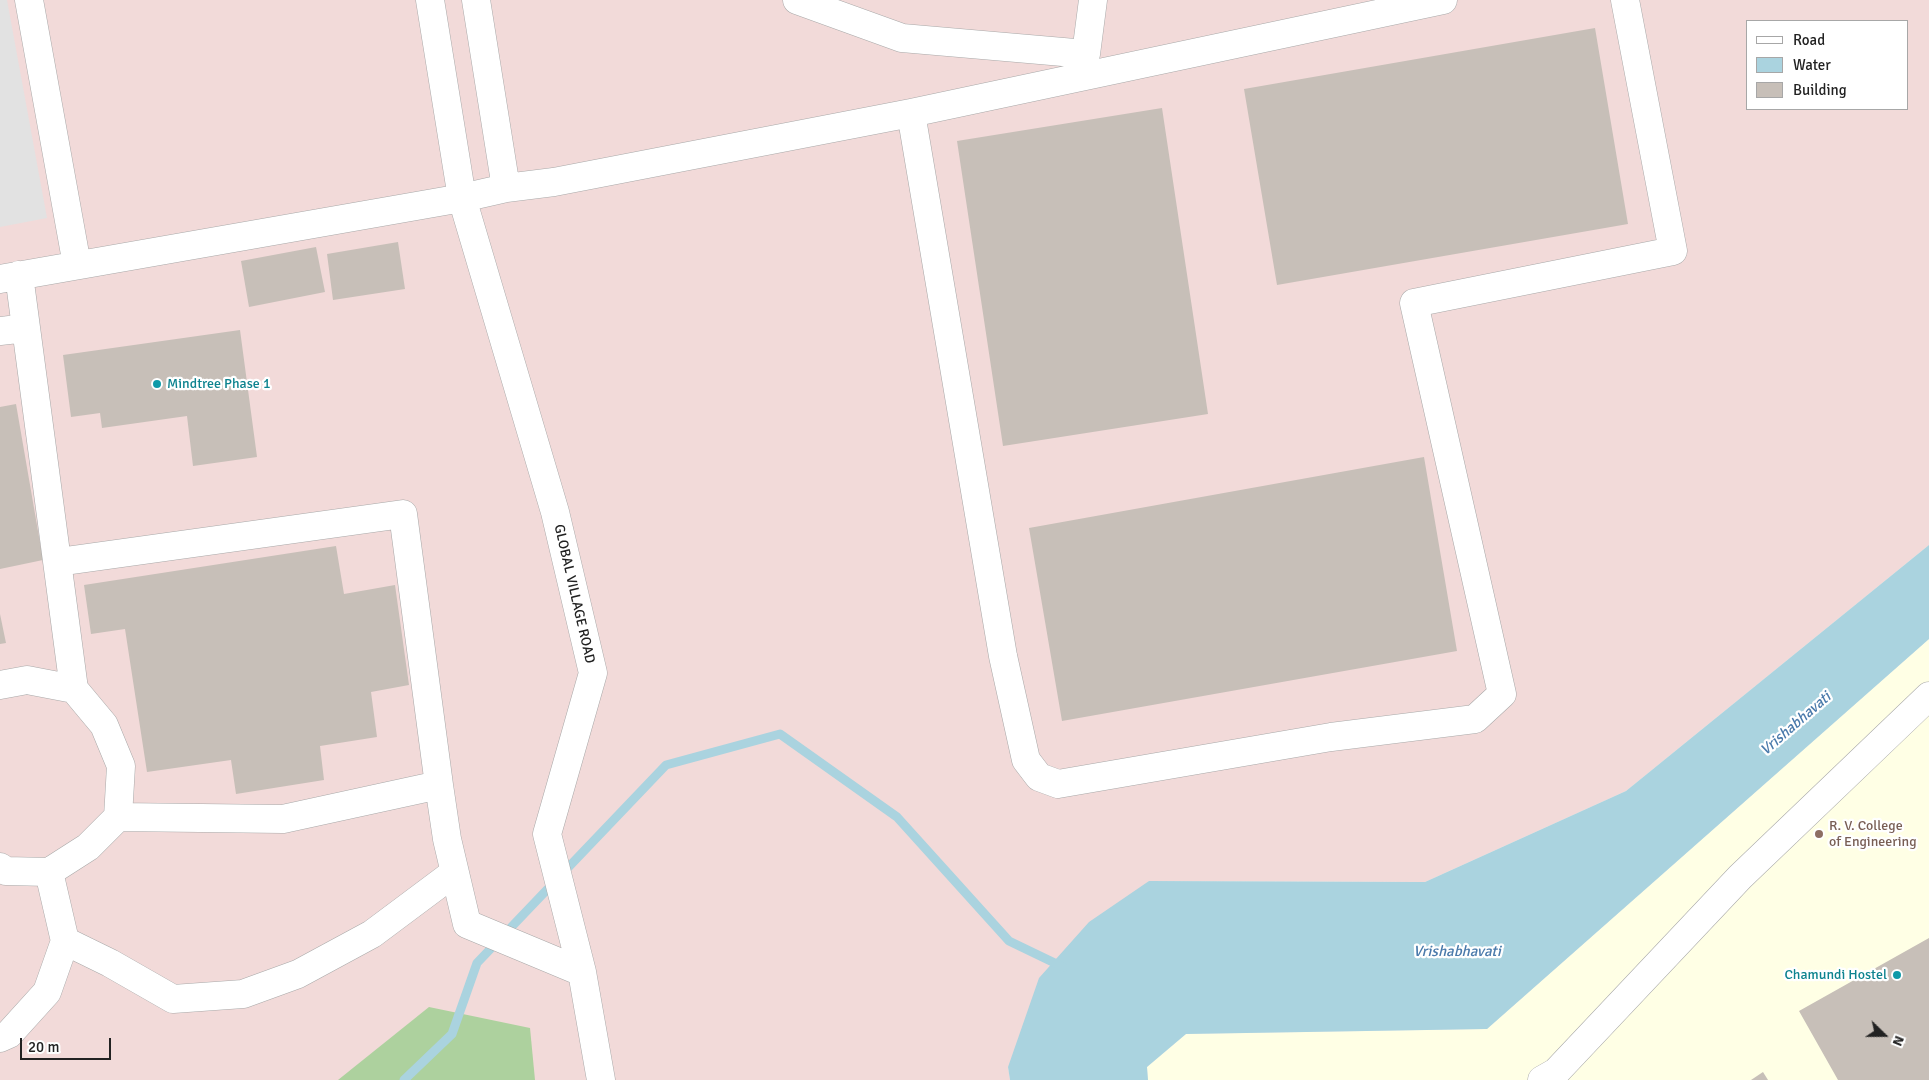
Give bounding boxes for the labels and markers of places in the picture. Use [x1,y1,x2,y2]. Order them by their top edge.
place label: Mindtree Phase 1 [167,376,270,392]
marker: Mindtree Phase 1 [151,378,163,390]
place label: R. V. College of Engineering [1829,818,1917,850]
marker: R. V. College of Engineering [1813,828,1825,840]
place label: Chamundi Hostel [1784,967,1887,983]
marker: Chamundi Hostel [1891,969,1903,981]

